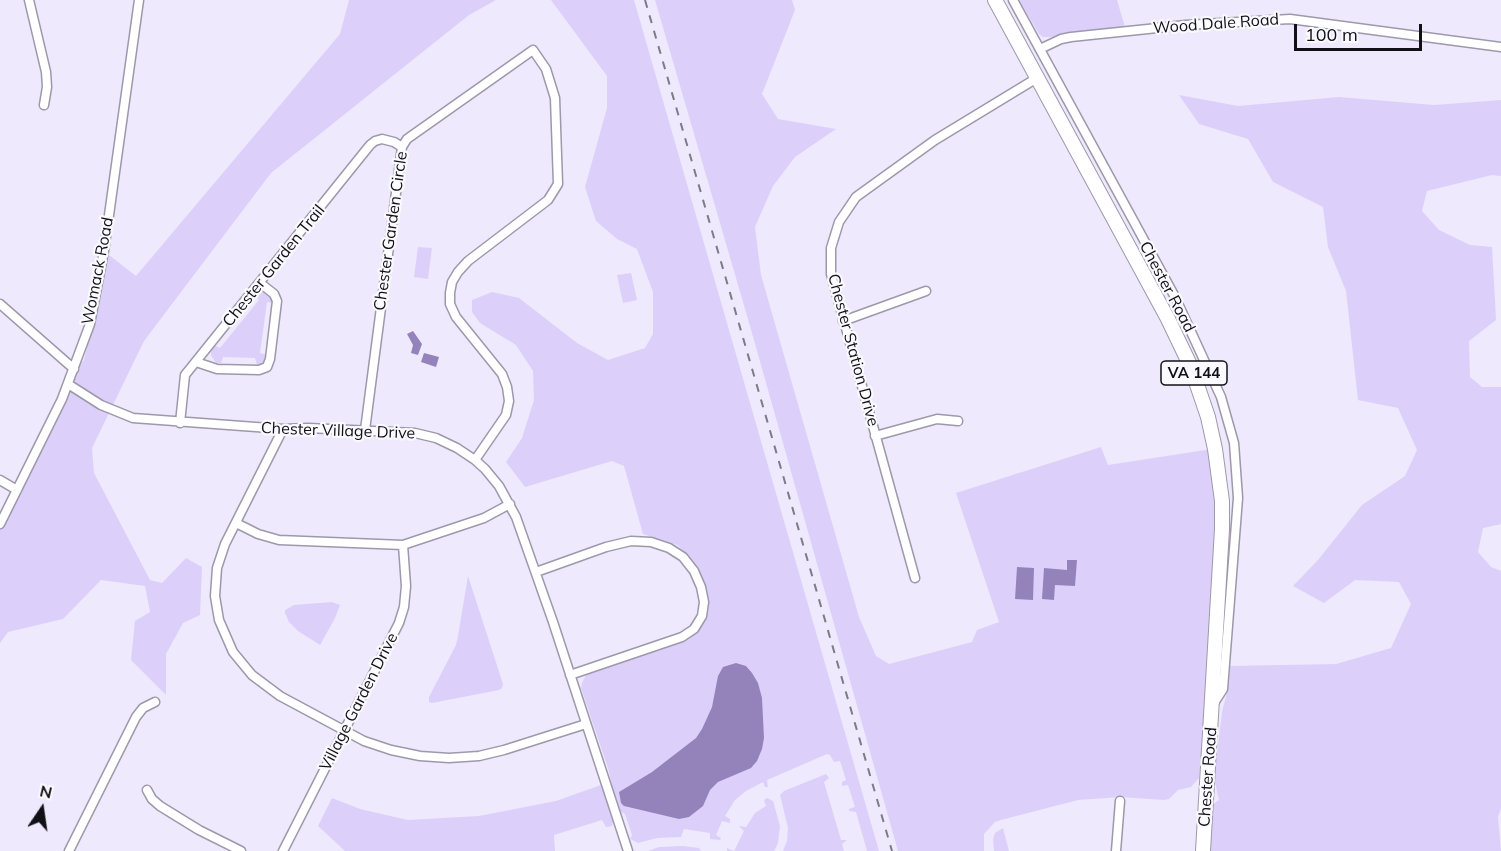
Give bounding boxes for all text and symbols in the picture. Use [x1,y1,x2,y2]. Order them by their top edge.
street label: Wood Dale Road [1152,10,1280,38]
scale bar [1297,12,1424,50]
text: 100 m [1305,23,1358,46]
street label: Chester Garden Circle [370,150,412,312]
street label: Chester Garden Trail [219,201,329,331]
street label: Womack Road [78,216,118,326]
street label: Chester Road [1135,238,1199,336]
street label: Chester Station Drive [823,272,883,428]
road number: VA 144 [1161,361,1227,385]
street label: Chester Village Drive [260,419,416,443]
street label: Village Garden Drive [316,630,402,774]
street label: Chester Road [1195,726,1221,828]
north arrow [12,779,72,839]
text: N [38,780,54,803]

